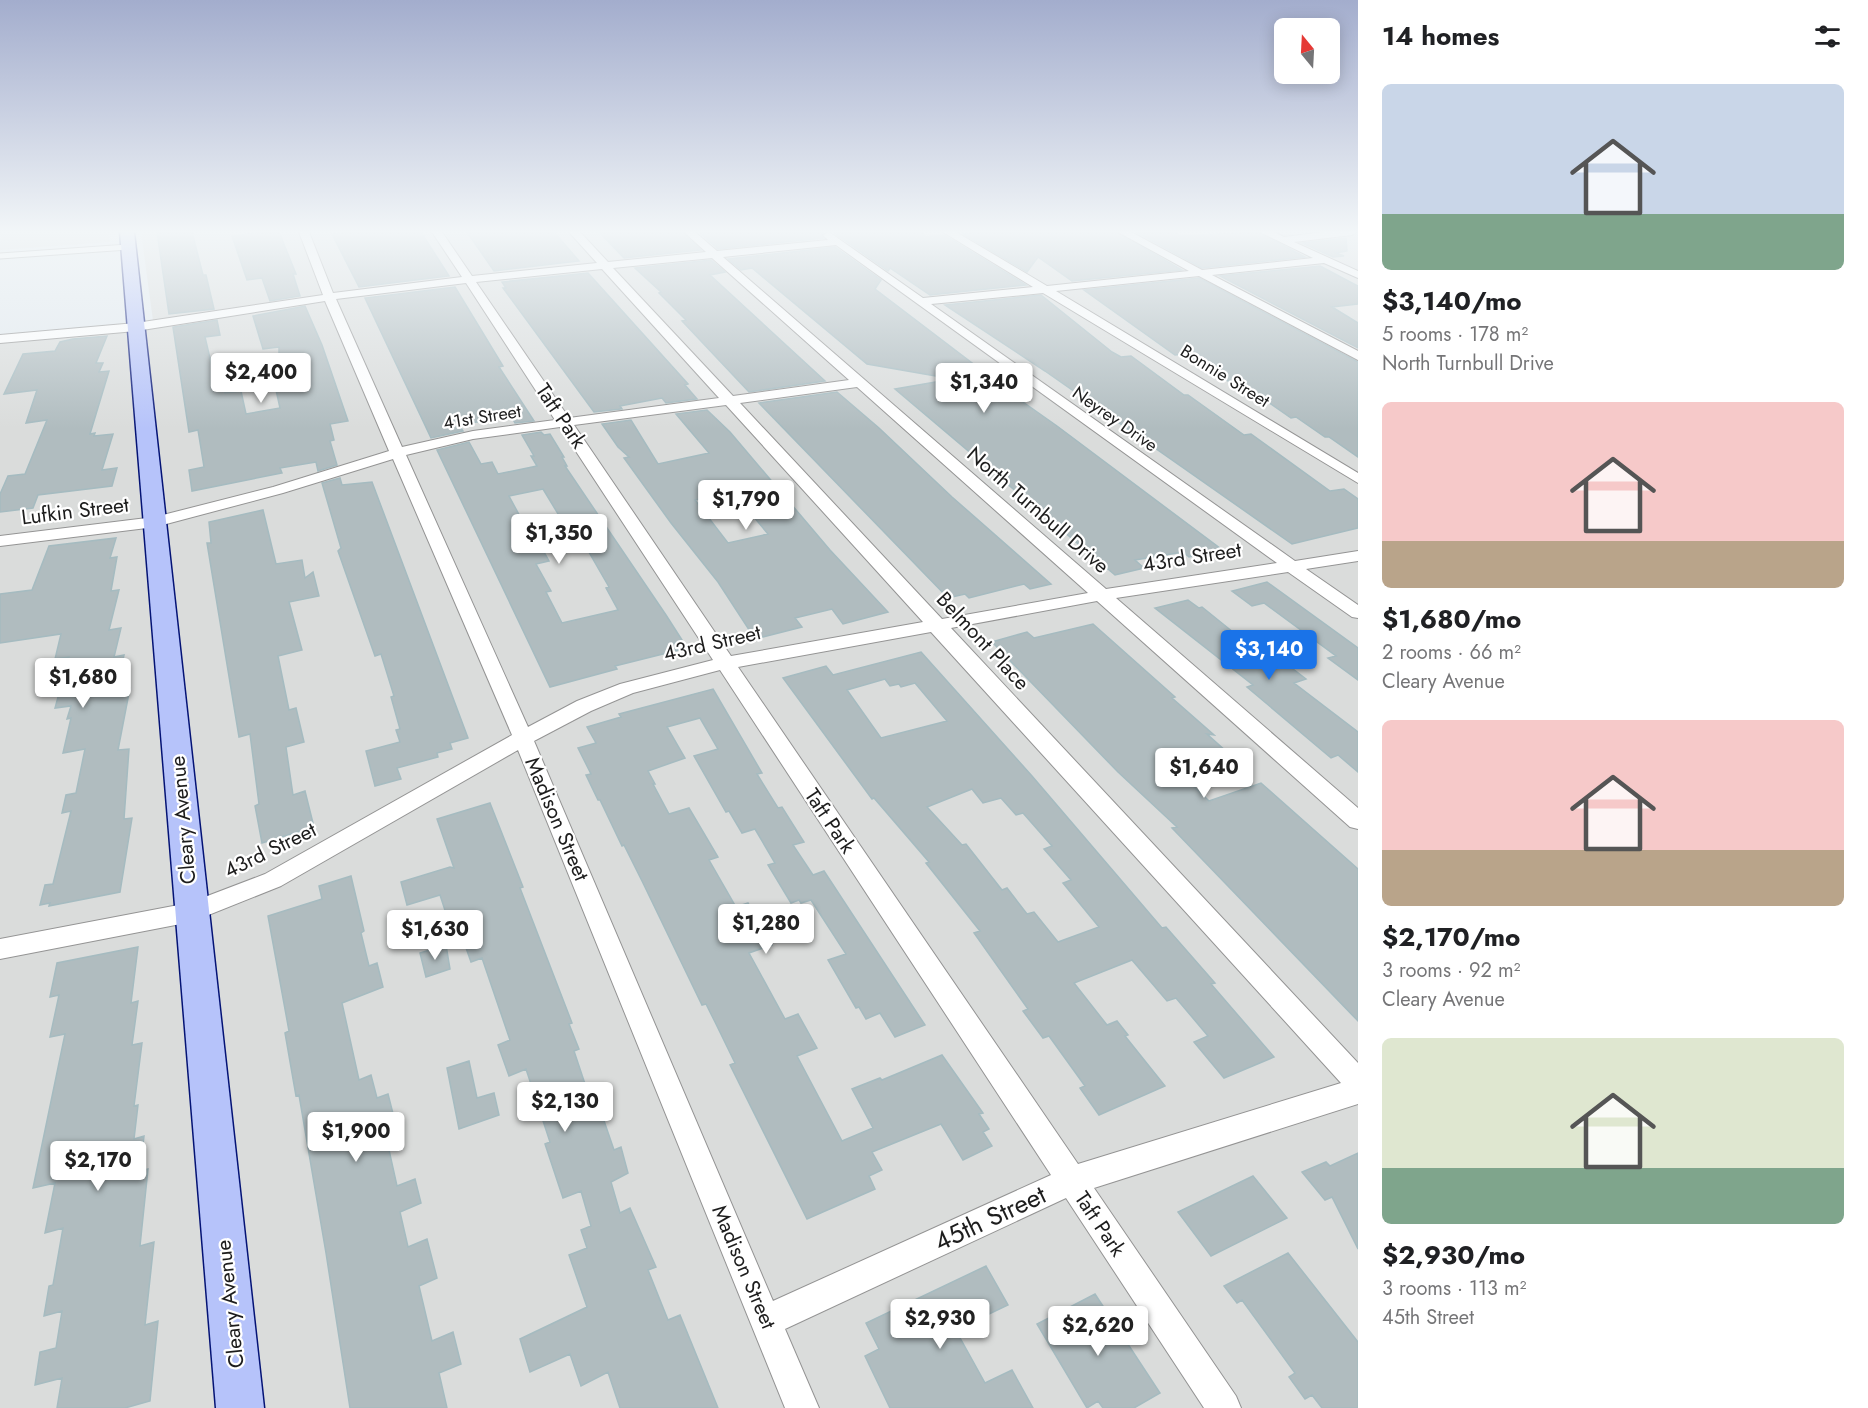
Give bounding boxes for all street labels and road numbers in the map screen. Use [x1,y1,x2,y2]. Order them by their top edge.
street label: Bonnie Street [1175,338,1275,414]
street label: Taft Park [528,378,594,455]
street label: Neyrey Drive [1067,380,1163,458]
street label: 41st Street [441,398,523,436]
street label: North Turnbull Drive [960,440,1116,581]
street label: Lufkin Street [19,490,131,532]
street label: 43rd Street [1141,534,1243,580]
street label: Belmont Place [929,585,1037,697]
street label: 43rd Street [660,617,764,669]
street label: Madison Street [517,752,597,886]
street label: Cleary Avenue [162,754,204,886]
street label: Taft Park [797,783,863,860]
street label: 43rd Street [219,815,321,885]
street label: 45th Street [928,1175,1053,1260]
street label: Taft Park [1067,1186,1133,1263]
street label: Madison Street [704,1200,784,1334]
street label: Cleary Avenue [208,1238,252,1370]

